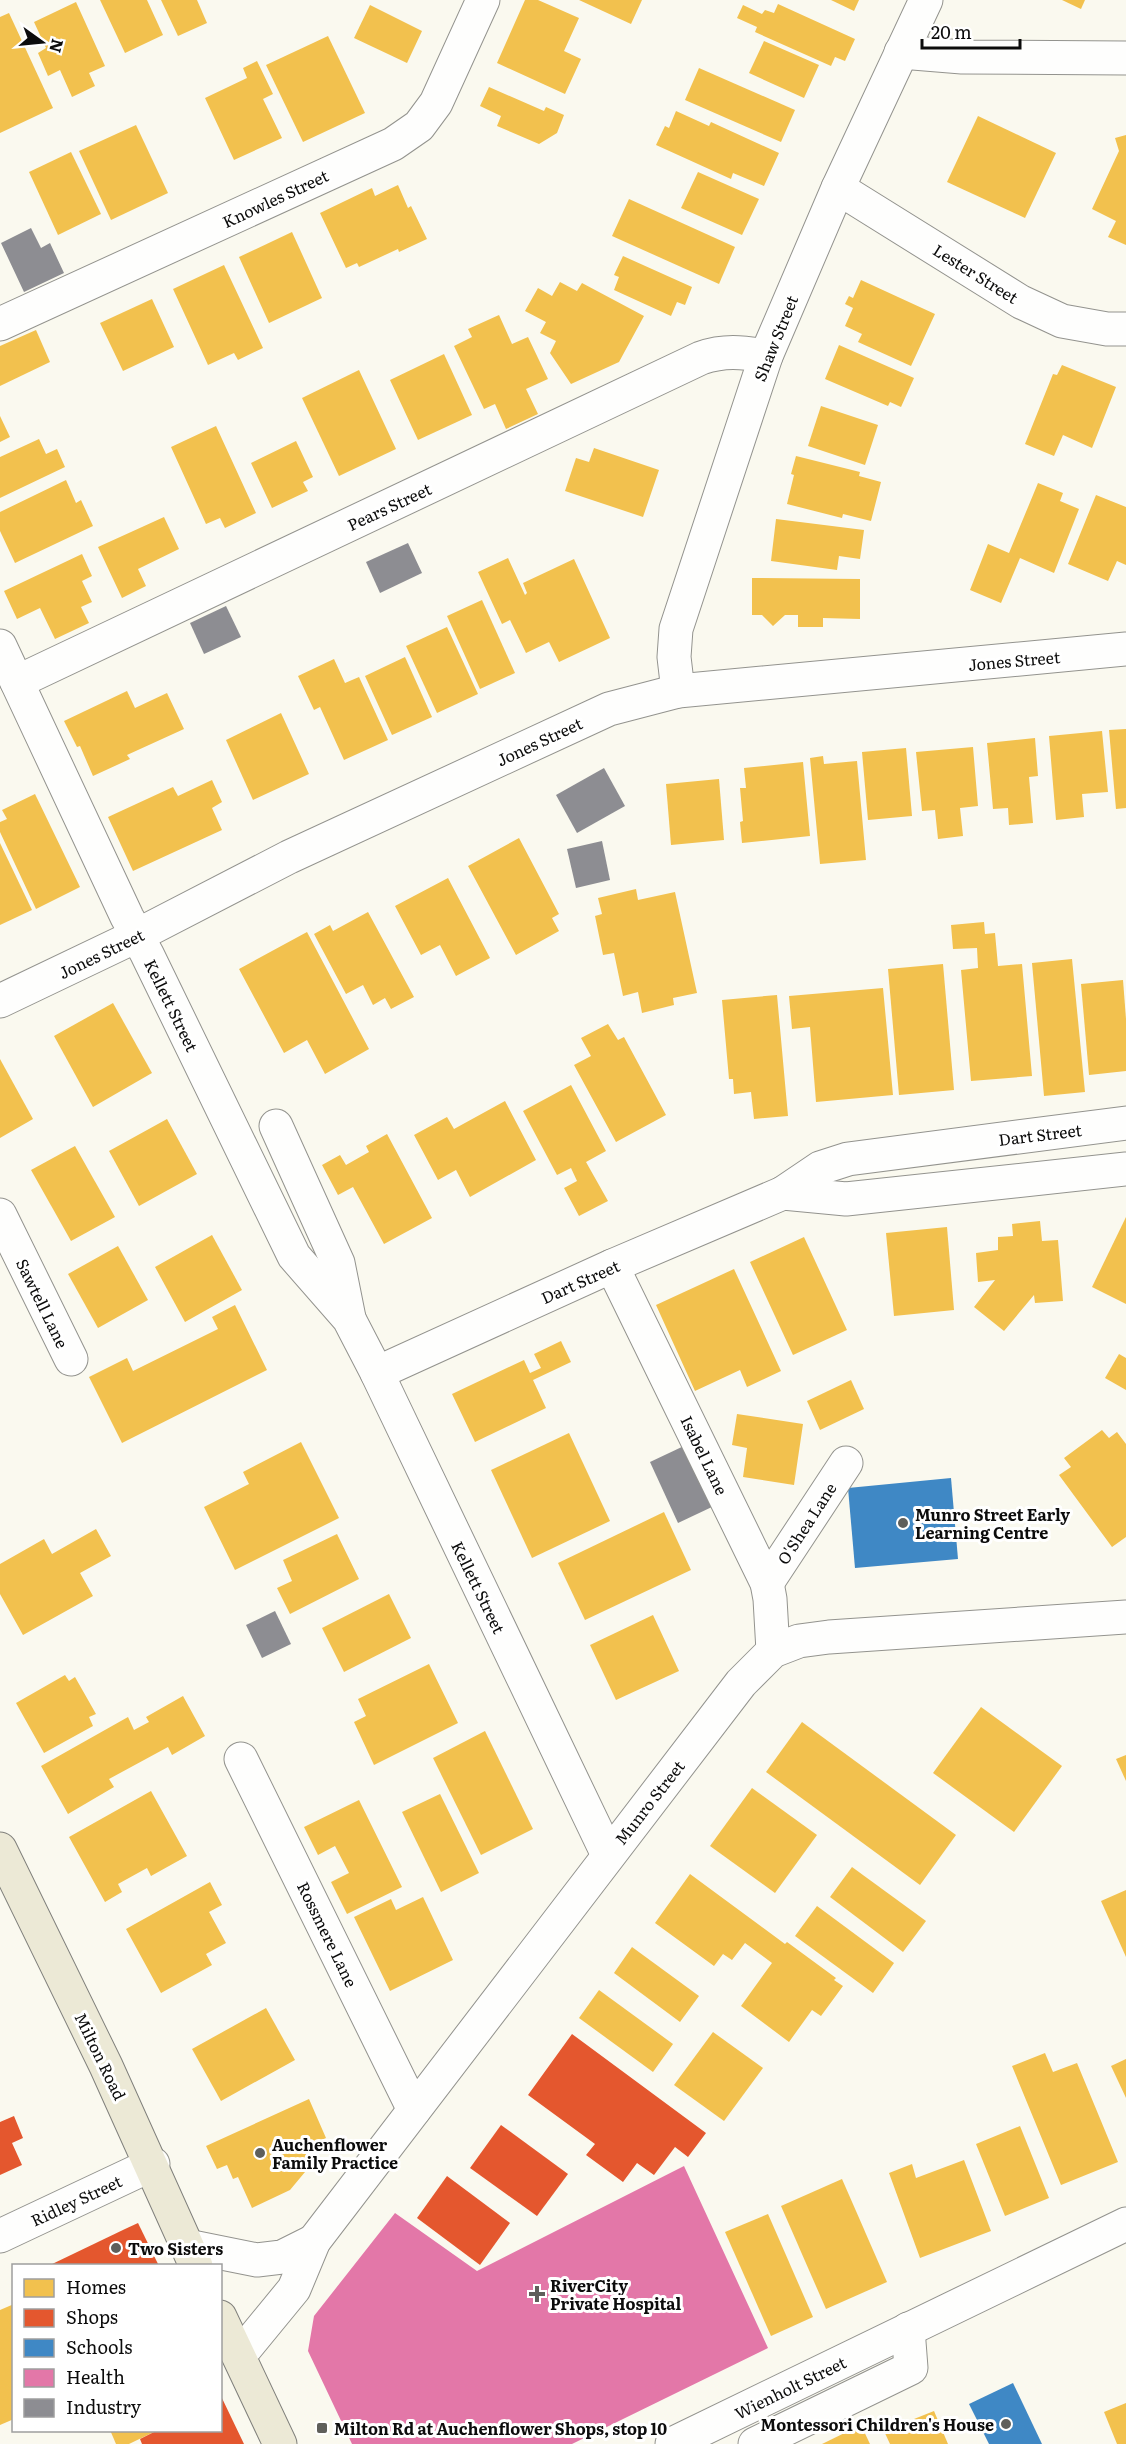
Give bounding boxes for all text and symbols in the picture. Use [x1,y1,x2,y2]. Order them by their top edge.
north arrow [12,12,72,72]
scale bar [922,12,1020,50]
text: 20 m [931,18,972,45]
text: N [44,37,71,56]
street label: Knowles Street [218,163,333,233]
street label: Lester Street [929,237,1024,309]
street label: Shaw Street [747,291,803,385]
street label: Pears Street [343,476,435,536]
street label: Jones Street [967,644,1062,676]
street label: Jones Street [492,710,586,771]
street label: Jones Street [54,922,148,984]
street label: Kellett Street [139,955,205,1056]
street label: Dart Street [997,1117,1084,1151]
street label: Dart Street [537,1253,624,1309]
street label: Sawtell Lane [11,1254,75,1352]
street label: Isabel Lane [675,1411,735,1499]
street label: O'Shea Lane [771,1477,841,1569]
place label: Munro Street Early Learning Centre [915,1502,1070,1544]
marker: Munro Street Early Learning Centre [896,1516,910,1530]
street label: Kellett Street [446,1537,512,1638]
street label: Munro Street [608,1754,690,1849]
street label: Rossmere Lane [292,1877,364,1991]
street label: Milton Road [69,2008,133,2104]
place label: Auchenflower Family Practice [272,2132,398,2174]
marker: Auchenflower Family Practice [253,2146,267,2160]
street label: Ridley Street [26,2168,126,2232]
place label: Two Sisters [128,2236,223,2260]
marker: Two Sisters [109,2241,123,2255]
legend [12,2264,222,2432]
text: Homes [66,2273,126,2300]
place label: RiverCity Private Hospital [550,2273,682,2315]
marker: RiverCity Private Hospital [528,2285,546,2303]
text: Shops [66,2303,118,2330]
text: Schools [66,2333,132,2360]
street label: Wienholt Street [730,2349,850,2424]
text: Health [66,2363,125,2390]
text: Industry [66,2393,142,2420]
place label: Montessori Children's House [761,2412,994,2436]
place label: Milton Rd at Auchenflower Shops, stop 10 [334,2416,667,2440]
marker: Montessori Children's House [999,2417,1013,2431]
marker: Milton Rd at Auchenflower Shops, stop 10 [315,2421,329,2435]

